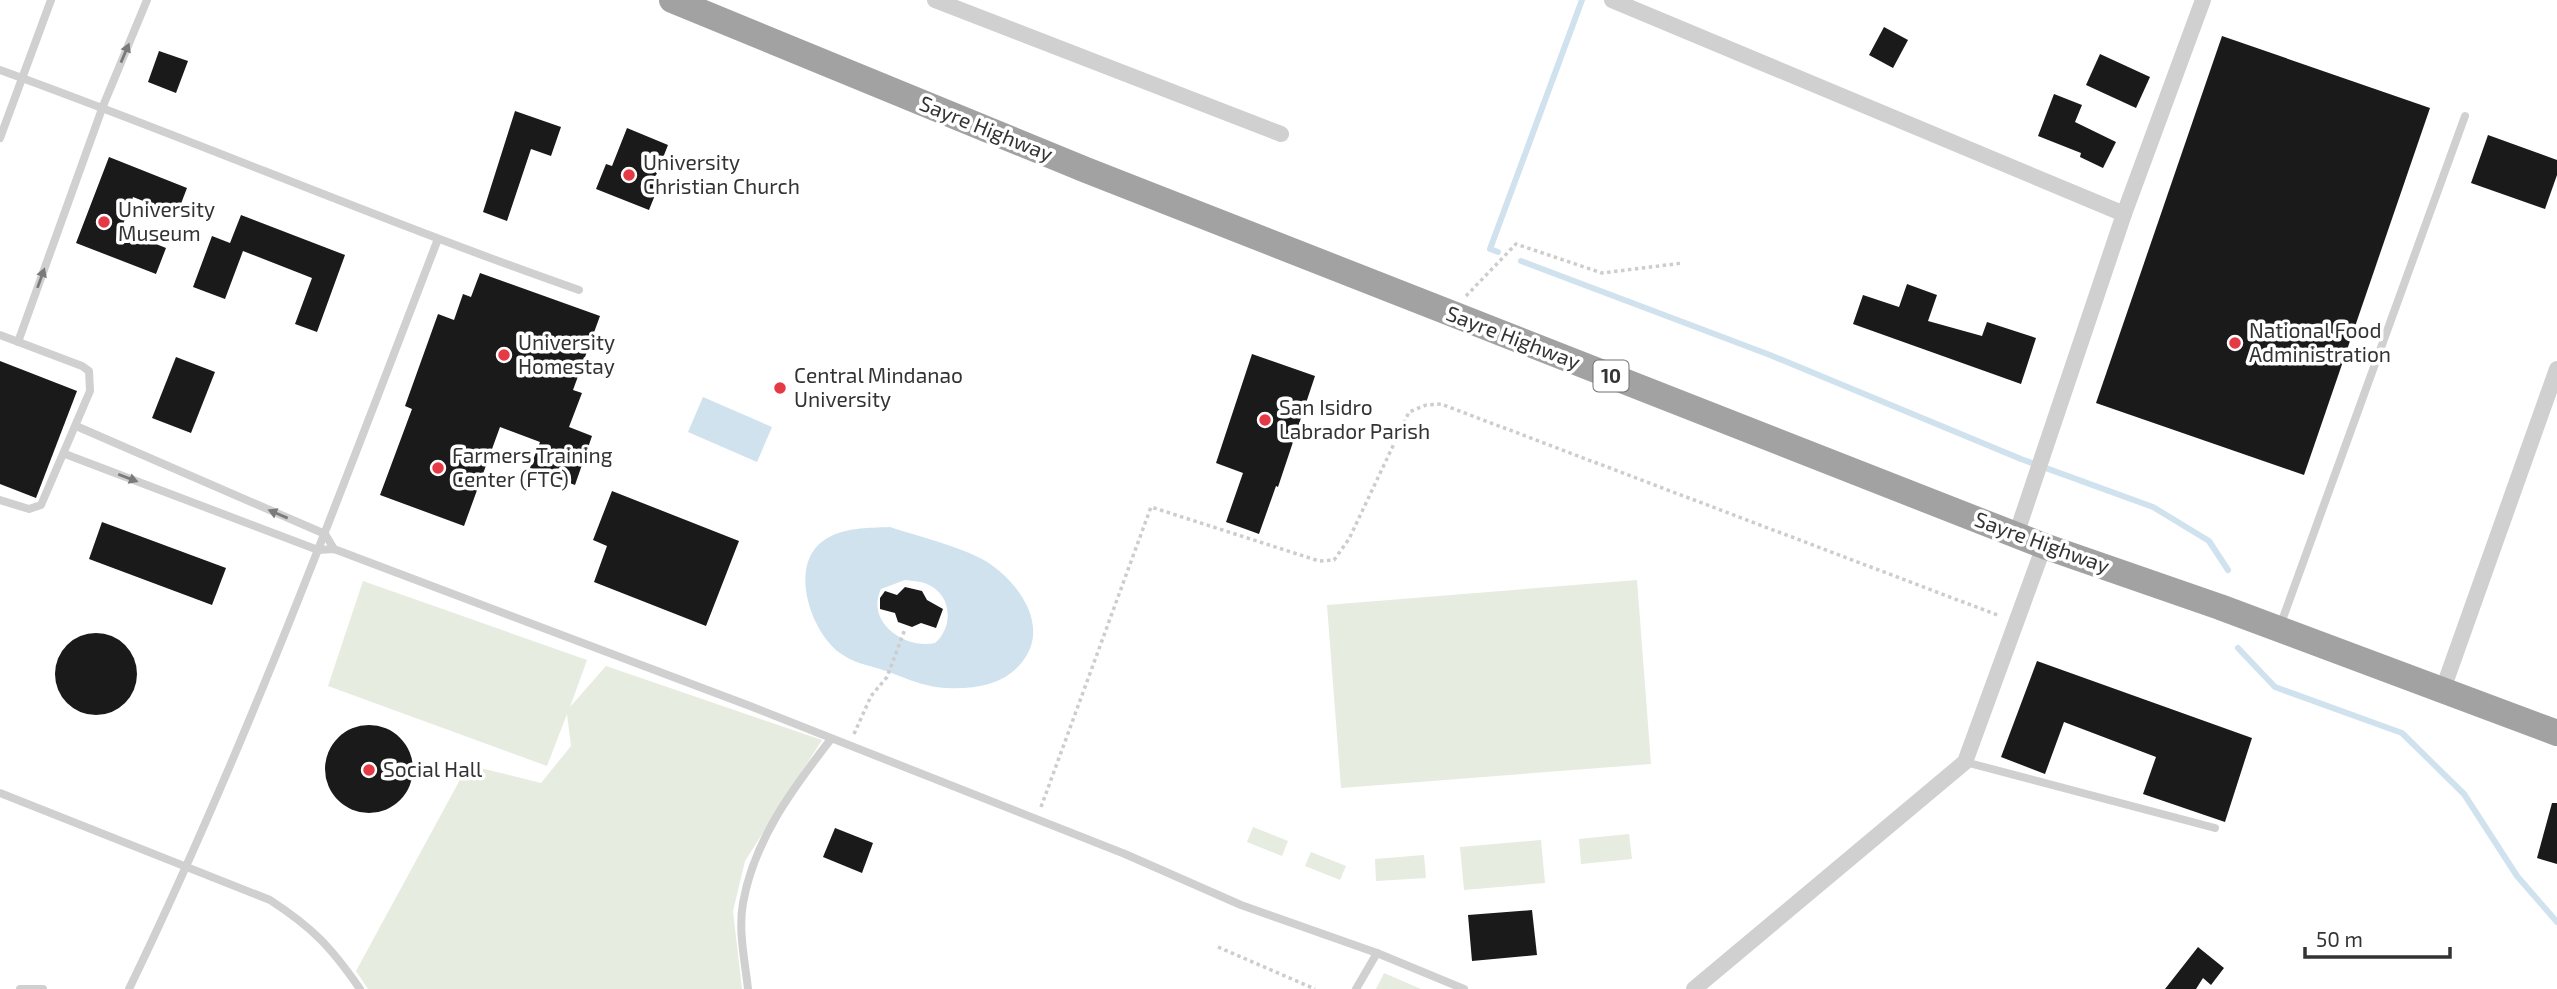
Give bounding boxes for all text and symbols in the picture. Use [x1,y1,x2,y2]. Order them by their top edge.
one-way arrow [119,42,130,63]
street label: Sayre Highway [916,90,1057,166]
place label: University Christian Church [643,149,800,198]
marker: University Christian Church [621,167,637,183]
place label: University Museum [118,196,215,245]
marker: University Museum [96,214,112,230]
one-way arrow [36,267,47,288]
street label: Sayre Highway [1443,300,1584,374]
place label: National Food Administration [2249,317,2391,366]
place label: University Homestay [518,329,615,378]
marker: National Food Administration [2227,335,2243,351]
marker: University Homestay [496,347,512,363]
road number: 10 [1594,360,1628,392]
place label: Central Mindanao University [794,362,963,411]
marker: Central Mindanao University [772,380,788,396]
place label: San Isidro Labrador Parish [1279,394,1430,443]
marker: San Isidro Labrador Parish [1257,412,1273,428]
place label: Farmers Training Center (FTC) [452,442,613,491]
marker: Farmers Training Center (FTC) [430,460,446,476]
one-way arrow [118,473,139,484]
street label: Sayre Highway [1972,506,2113,578]
one-way arrow [268,508,288,520]
place label: Social Hall [383,756,483,781]
marker: Social Hall [361,762,377,778]
scale bar [2305,916,2450,960]
text: 50 m [2316,926,2363,951]

